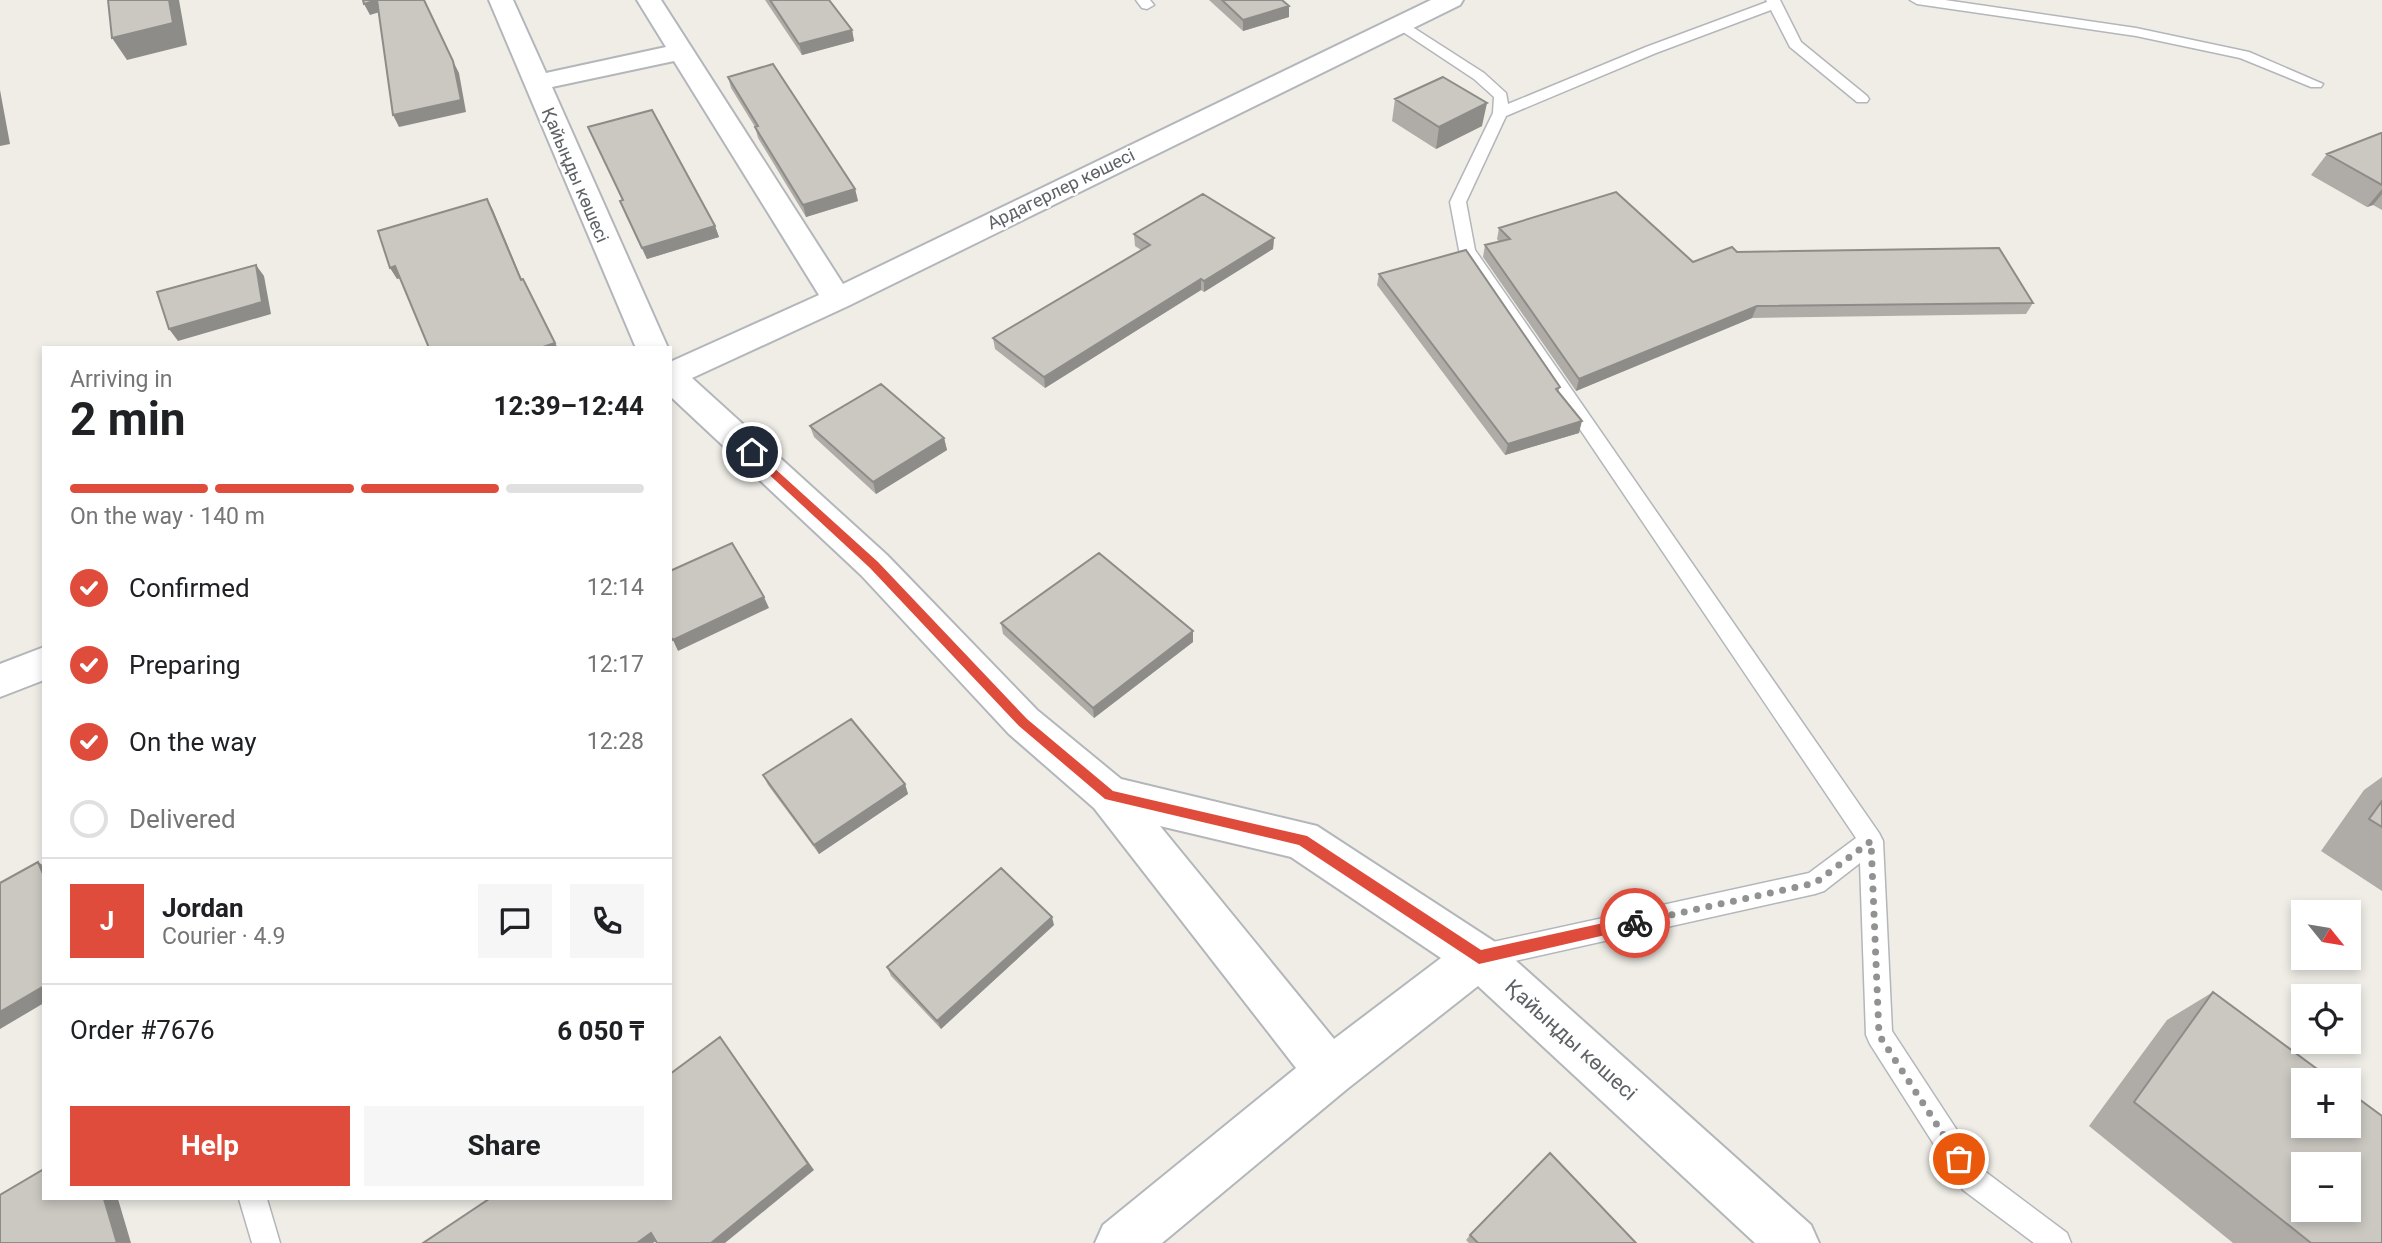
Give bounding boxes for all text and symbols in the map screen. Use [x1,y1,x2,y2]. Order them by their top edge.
street label: Қайыңды көшесі [538,104,613,246]
street label: Ардагерлер көшесі [984,144,1138,233]
text: Arriving in [70,366,173,393]
text: 12:39–12:44 [494,391,644,421]
text: 2 min [70,392,186,446]
pin [722,422,782,482]
icon: home [733,433,771,471]
text: On the way · 140 m [70,503,265,530]
icon: check [70,569,108,607]
text: Confirmed [129,573,250,603]
text: 12:14 [587,574,644,601]
icon: check [70,646,108,684]
text: Preparing [129,650,241,680]
text: 12:17 [587,651,644,678]
icon: check [70,723,108,761]
text: On the way [129,727,257,757]
text: 12:28 [587,728,644,755]
text: Delivered [129,804,236,834]
button: chat [478,884,552,958]
button: phone [570,884,644,958]
courier [1600,888,1670,958]
text: Jordan [162,893,244,923]
north arrow [2291,900,2361,970]
map controls [2291,900,2361,1222]
icon: bike [1616,904,1654,942]
text: J [100,906,114,936]
text: Courier · 4.9 [162,923,285,950]
street label: Қайыңды көшесі [1500,975,1642,1105]
button: locate [2291,984,2361,1054]
text: Order #7676 [70,1015,215,1045]
text: 6 050 ₸ [557,1016,644,1046]
button: + [2291,1068,2361,1138]
button: Help [70,1106,350,1186]
button: Share [364,1106,644,1186]
pin [1929,1129,1989,1189]
icon: bag [1940,1140,1978,1178]
button: − [2291,1152,2361,1222]

